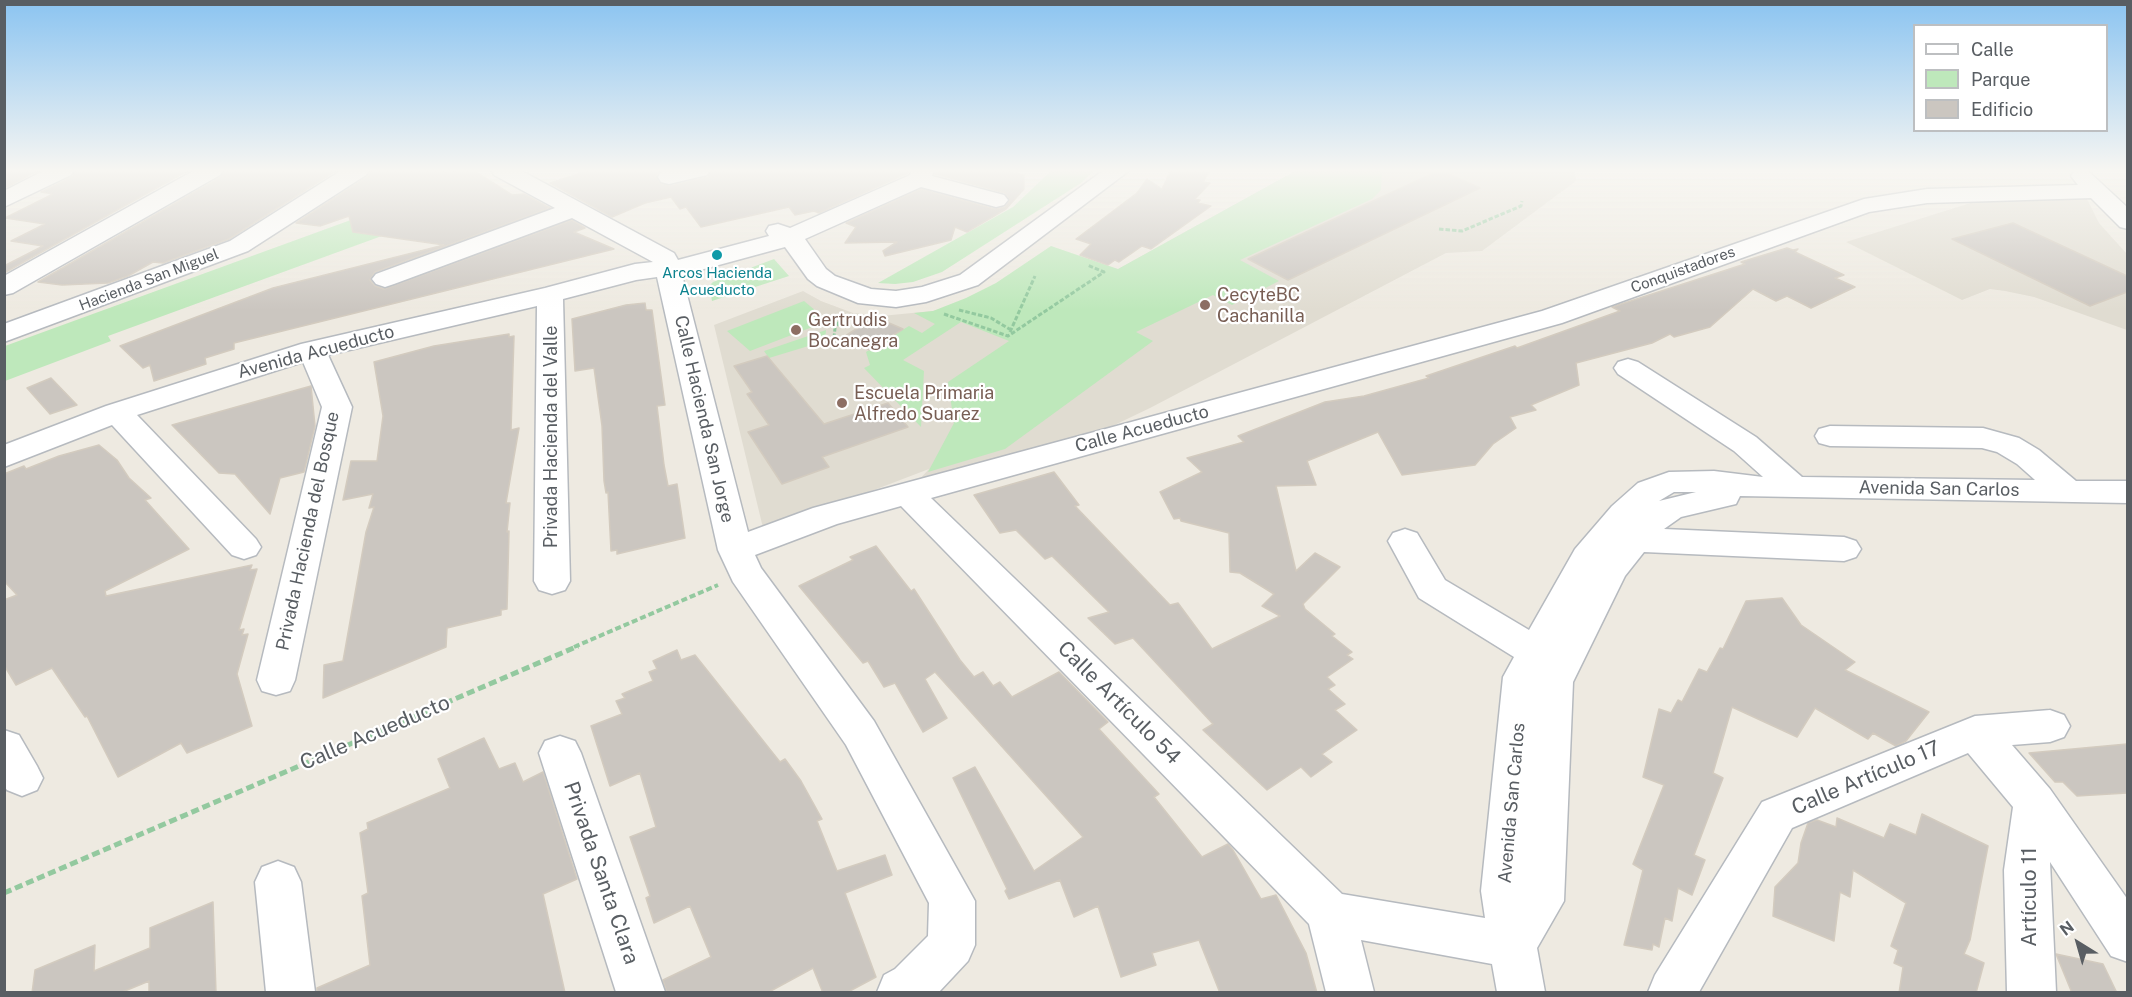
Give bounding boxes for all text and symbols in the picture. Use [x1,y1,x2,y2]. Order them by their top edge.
legend [1913,24,2108,132]
text: Calle [1971,39,2014,60]
text: Parque [1971,69,2031,90]
text: Edificio [1971,99,2033,120]
street label: Conquistadores [1628,243,1738,297]
street label: Hacienda San Miguel [77,245,221,315]
marker: Arcos Hacienda Acueducto [710,248,724,262]
place label: Arcos Hacienda Acueducto [662,264,772,299]
place label: CecyteBC Cachanilla [1217,284,1305,326]
marker: CecyteBC Cachanilla [1198,298,1212,312]
place label: Gertrudis Bocanegra [808,309,898,352]
street label: Calle Hacienda San Jorge [670,313,738,525]
street label: Avenida Acueducto [235,321,397,383]
marker: Gertrudis Bocanegra [789,323,803,337]
street label: Privada Hacienda del Valle [540,326,562,548]
place label: Escuela Primaria Alfredo Suarez [854,382,994,424]
marker: Escuela Primaria Alfredo Suarez [835,396,849,410]
street label: Calle Acueducto [1073,401,1211,457]
street label: Privada Hacienda del Bosque [272,410,344,652]
street label: Avenida San Carlos [1858,477,2020,501]
street label: Calle Artículo 54 [1052,636,1186,770]
street label: Calle Acueducto [296,690,454,776]
street label: Avenida San Carlos [1494,722,1530,884]
street label: Calle Artículo 17 [1788,735,1944,821]
street label: Privada Santa Clara [558,778,644,968]
street label: Artículo 11 [2017,847,2043,947]
north arrow [2048,913,2108,973]
text: N [2056,917,2078,940]

